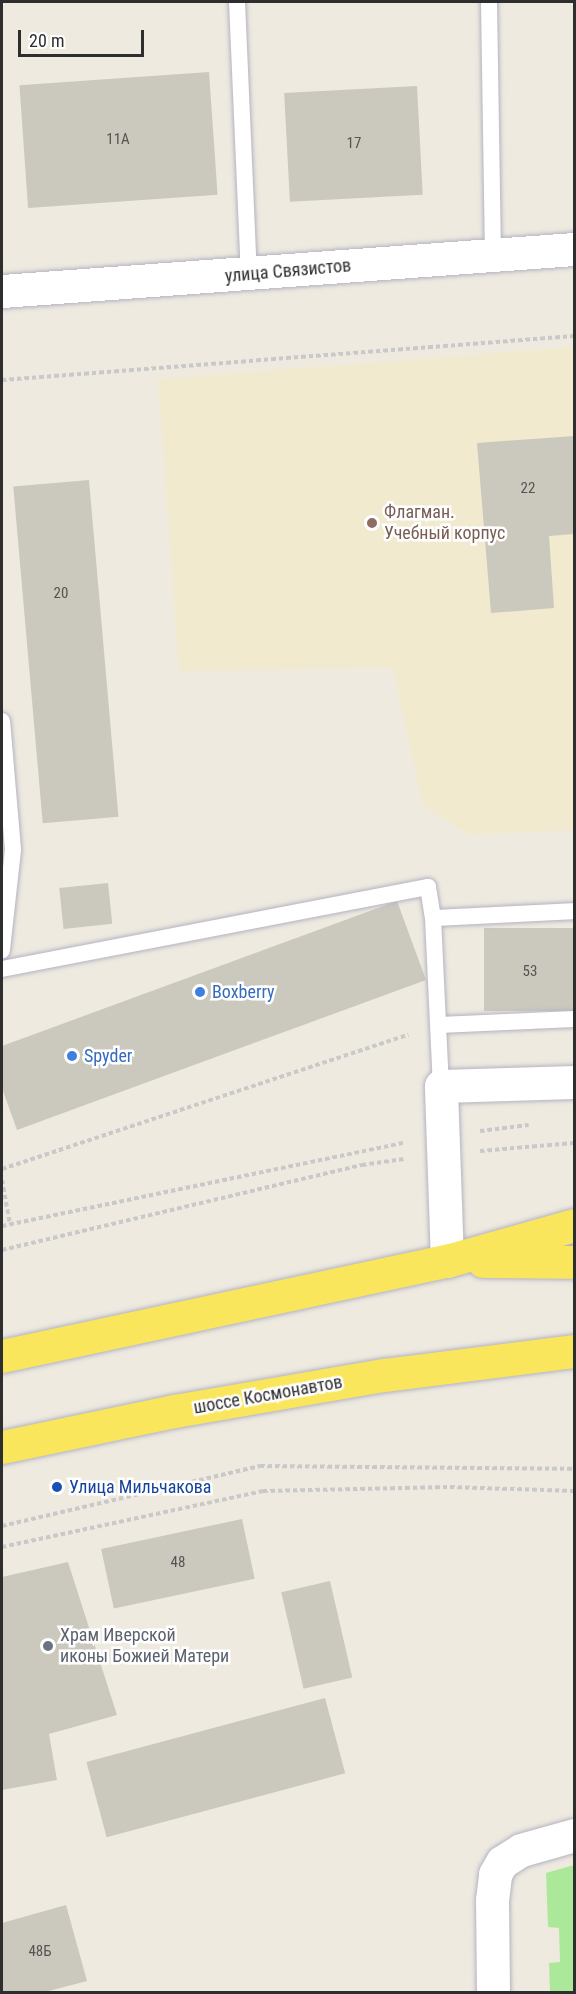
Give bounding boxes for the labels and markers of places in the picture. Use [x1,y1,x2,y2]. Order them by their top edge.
place label: Флагман. Учебный корпус [384,502,505,544]
marker: Флагман. Учебный корпус [365,516,379,530]
place label: Boxberry [212,981,275,1003]
marker: Boxberry [193,985,207,999]
place label: Spyder [84,1045,132,1067]
marker: Spyder [65,1049,79,1063]
place label: Улица Мильчакова [69,1476,211,1498]
marker: Улица Мильчакова [50,1480,64,1494]
place label: Храм Иверской иконы Божией Матери [60,1625,229,1668]
marker: Храм Иверской иконы Божией Матери [41,1639,55,1653]

